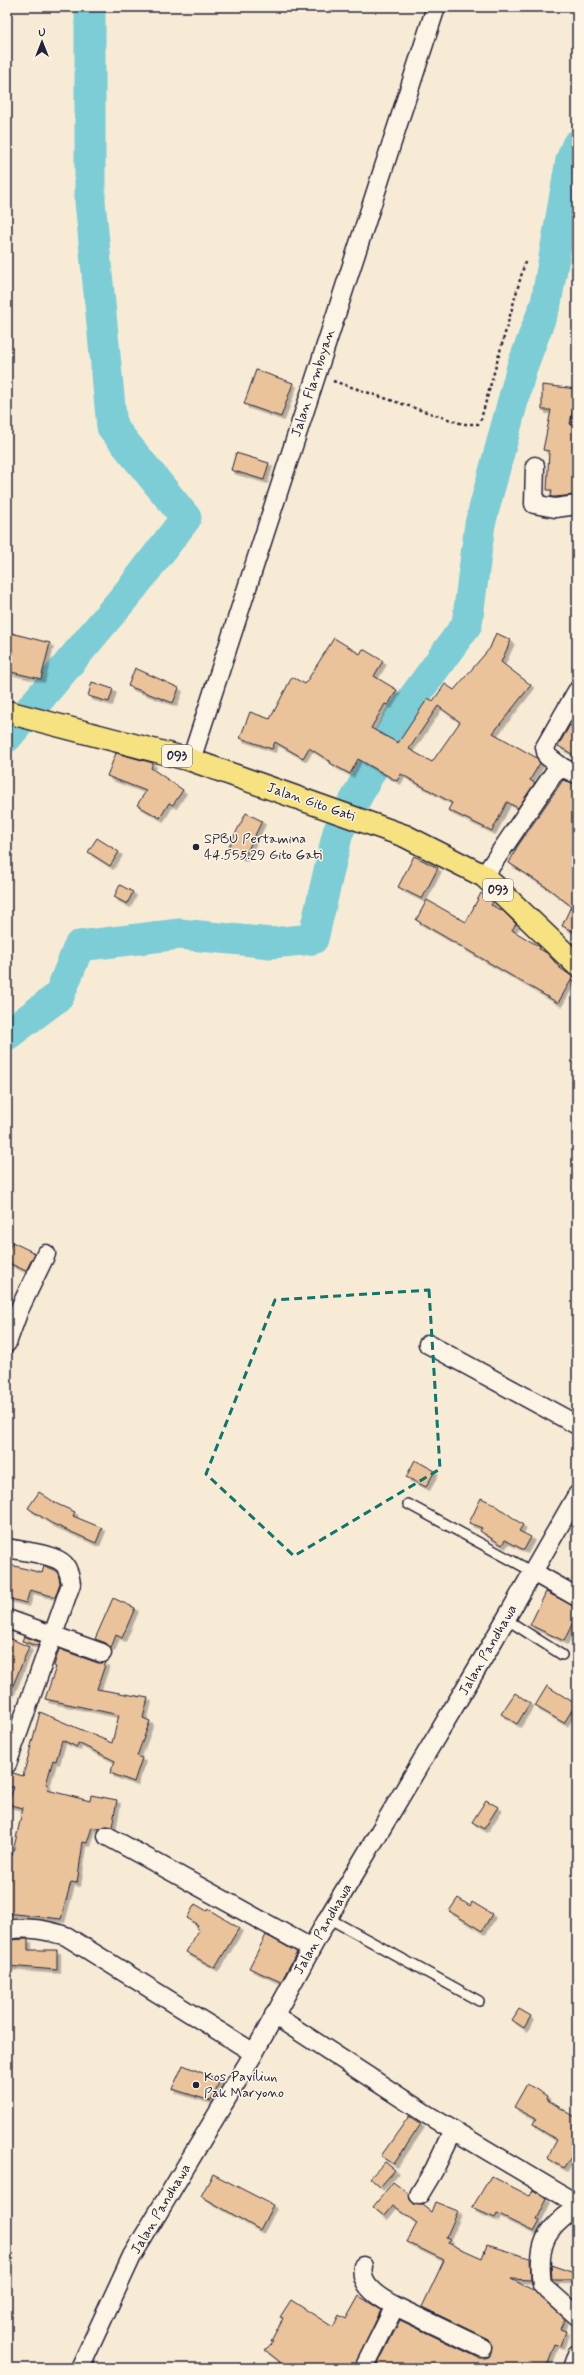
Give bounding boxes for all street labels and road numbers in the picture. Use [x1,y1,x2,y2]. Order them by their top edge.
street label: Jalan Flamboyan [287,327,339,439]
road number: 093 [162,745,192,767]
street label: Jalan Gito Gati [264,778,358,826]
road number: 093 [483,879,513,901]
street label: Jalan Pandhawa [455,1601,521,1699]
street label: Jalan Pandhawa [290,1880,356,1978]
street label: Jalan Pandhawa [127,2160,195,2257]

